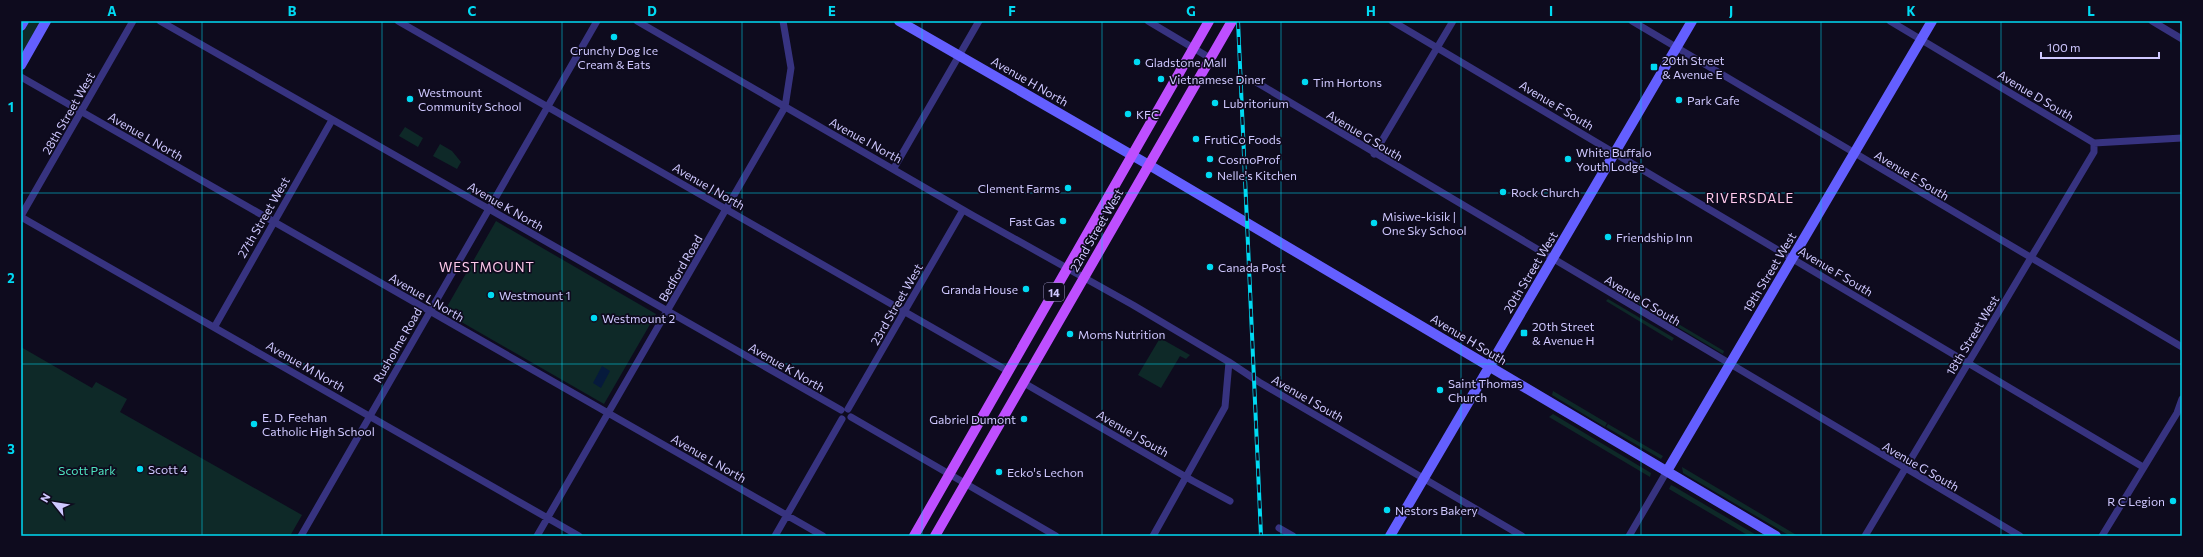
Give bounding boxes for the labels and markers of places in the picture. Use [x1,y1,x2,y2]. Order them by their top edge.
marker: Crunchy Dog Ice Cream & Eats [609,32,619,42]
place label: Crunchy Dog Ice Cream & Eats [570,43,658,71]
place label: 20th Street & Avenue E [1662,53,1725,81]
place label: Gladstone Mall [1145,55,1227,69]
marker: Gladstone Mall [1132,57,1142,67]
marker: 20th Street & Avenue E [1649,62,1659,72]
place label: Vietnamese Diner [1169,72,1266,86]
marker: Vietnamese Diner [1156,74,1166,84]
place label: Tim Hortons [1313,75,1382,89]
marker: Tim Hortons [1300,77,1310,87]
place label: Westmount Community School [418,85,522,113]
place label: Park Cafe [1687,93,1740,107]
marker: Westmount Community School [405,94,415,104]
marker: Park Cafe [1674,95,1684,105]
place label: Lubritorium [1223,96,1289,110]
marker: Lubritorium [1210,98,1220,108]
place label: KFC [1136,107,1159,121]
marker: KFC [1123,109,1133,119]
place label: FrutiCo Foods [1204,132,1281,146]
marker: FrutiCo Foods [1191,134,1201,144]
place label: White Buffalo Youth Lodge [1576,145,1652,173]
place label: CosmoProf [1218,152,1281,166]
marker: CosmoProf [1205,154,1215,164]
marker: White Buffalo Youth Lodge [1563,154,1573,164]
place label: Nelle's Kitchen [1217,168,1297,182]
marker: Nelle's Kitchen [1204,170,1214,180]
place label: Clement Farms [978,181,1060,195]
marker: Clement Farms [1063,183,1073,193]
place label: Rock Church [1511,185,1580,199]
marker: Rock Church [1498,187,1508,197]
place label: Misiwe-kisik | One Sky School [1382,209,1467,237]
place label: Fast Gas [1009,214,1055,228]
marker: Fast Gas [1058,216,1068,226]
marker: Misiwe-kisik | One Sky School [1369,218,1379,228]
place label: Friendship Inn [1616,230,1693,244]
marker: Friendship Inn [1603,232,1613,242]
place label: Canada Post [1218,260,1286,274]
marker: Canada Post [1205,262,1215,272]
place label: Granda House [941,282,1018,296]
marker: Granda House [1021,284,1031,294]
place label: Westmount 1 [499,288,571,302]
marker: Westmount 1 [486,290,496,300]
place label: Westmount 2 [602,311,676,325]
marker: Westmount 2 [589,313,599,323]
place label: 20th Street & Avenue H [1532,319,1595,347]
place label: Moms Nutrition [1078,327,1165,341]
marker: 20th Street & Avenue H [1519,328,1529,338]
marker: Moms Nutrition [1065,329,1075,339]
place label: Saint Thomas Church [1448,376,1522,404]
marker: Saint Thomas Church [1435,385,1445,395]
place label: E. D. Feehan Catholic High School [262,410,375,438]
place label: Gabriel Dumont [929,412,1016,426]
marker: Gabriel Dumont [1019,414,1029,424]
marker: E. D. Feehan Catholic High School [249,419,259,429]
place label: Scott 4 [148,462,187,476]
marker: Scott 4 [135,464,145,474]
place label: Ecko's Lechon [1007,465,1084,479]
marker: Ecko's Lechon [994,467,1004,477]
place label: R C Legion [2107,494,2165,508]
marker: R C Legion [2168,496,2178,506]
place label: Nestors Bakery [1395,503,1478,517]
marker: Nestors Bakery [1382,505,1392,515]

